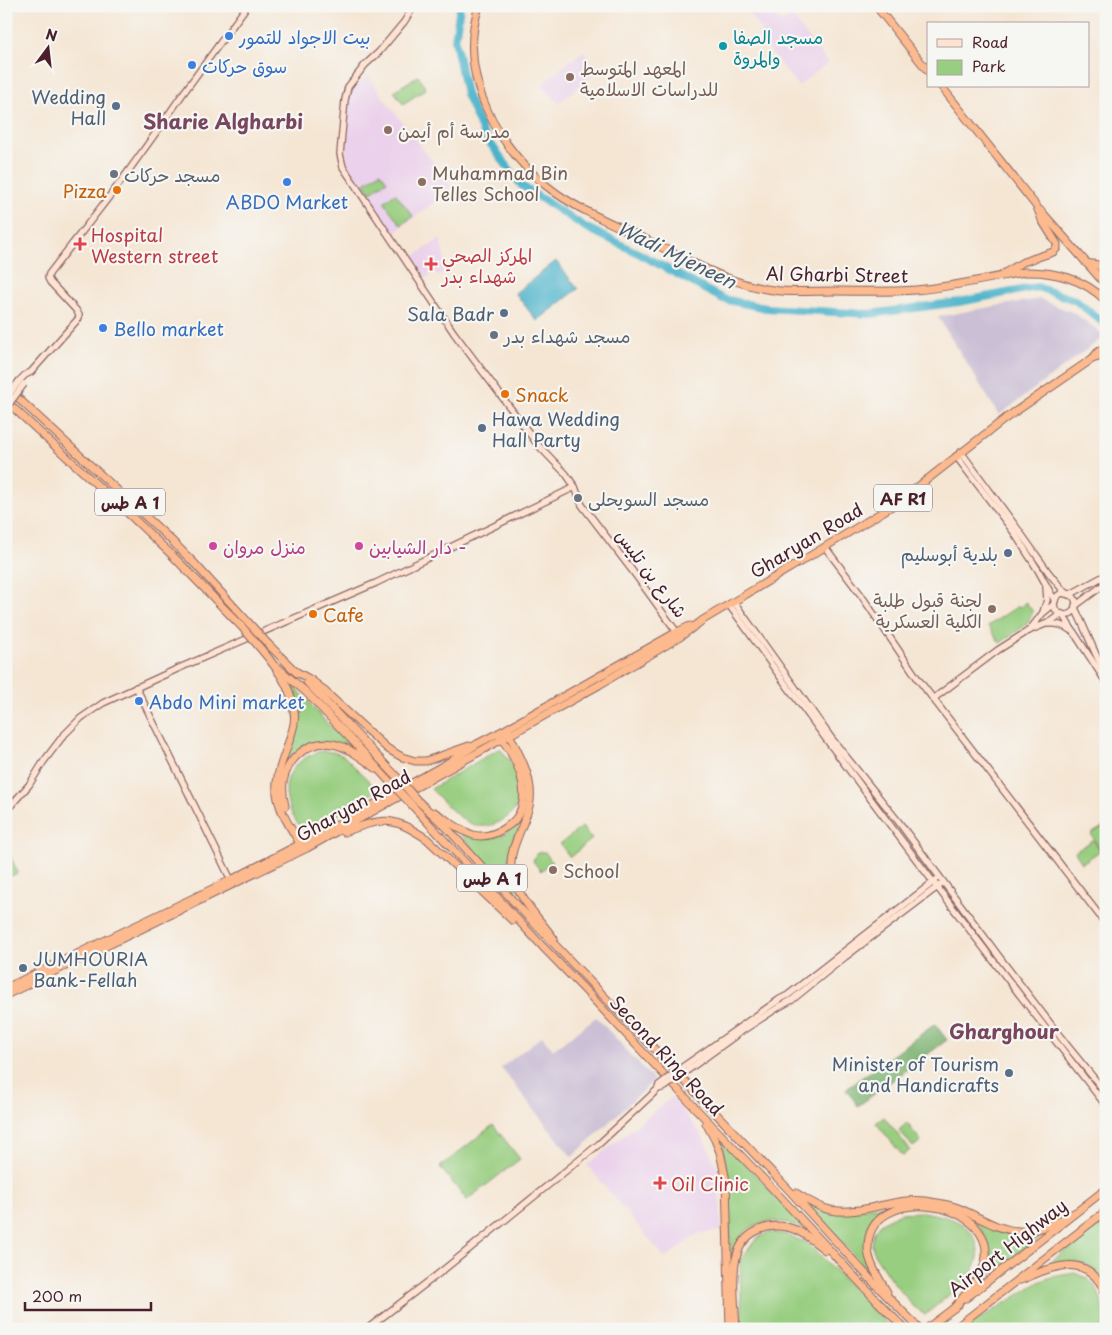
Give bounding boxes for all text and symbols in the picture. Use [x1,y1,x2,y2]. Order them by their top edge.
north arrow [22,22,72,72]
legend [927,22,1090,88]
text: N [43,23,60,47]
place label: بيت الاجواد للتمور [238,23,370,50]
place label: مسجد الصفا والمروة [733,23,823,71]
marker: بيت الاجواد للتمور [223,30,235,42]
text: Road [972,30,1008,53]
marker: مسجد الصفا والمروة [717,40,729,52]
place label: سوق حركات [202,52,287,79]
place label: المعهد المتوسط للدراسات الاسلامية [580,54,718,102]
text: Park [972,54,1006,77]
marker: سوق حركات [186,59,198,71]
marker: المعهد المتوسط للدراسات الاسلامية [564,71,576,83]
place label: Wedding Hall [31,83,106,131]
marker: Wedding Hall [110,100,122,112]
district label: Sharie Algharbi [143,106,303,136]
place label: مدرسة أم أيمن [398,117,510,146]
marker: مدرسة أم أيمن [382,124,394,136]
place label: Muhammad Bin Telles School [432,159,568,207]
place label: مسجد حركات [124,161,220,188]
marker: مسجد حركات [108,168,120,180]
marker: ABDO Market [281,176,293,188]
marker: Muhammad Bin Telles School [416,176,428,188]
place label: Pizza [63,177,108,204]
marker: Pizza [111,184,123,196]
place label: ABDO Market [226,188,348,215]
water label: Wadi Mjeneen [613,213,742,295]
place label: Hospital Western street [91,221,218,269]
marker: Hospital Western street [73,237,87,251]
place label: المركز الصحي شهداء بدر [440,241,532,289]
marker: المركز الصحي شهداء بدر [424,257,438,271]
street label: Al Gharbi Street [766,259,908,289]
place label: Sala Badr [407,300,495,327]
marker: Sala Badr [498,307,510,319]
place label: Bello market [113,315,224,342]
marker: Bello market [97,322,109,334]
place label: مسجد شهداء بدر [502,322,630,349]
marker: مسجد شهداء بدر [488,329,500,341]
place label: Snack [515,381,569,408]
marker: Snack [499,388,511,400]
place label: Hawa Wedding Hall Party [492,405,620,453]
marker: Hawa Wedding Hall Party [476,422,488,434]
road number: AF R1 [874,484,932,512]
place label: مسجد السويحلى [588,485,709,512]
road number: طس A 1 [95,488,165,516]
marker: مسجد السويحلى [572,492,584,504]
street label: Gharyan Road [744,496,868,584]
street label: شارع بن تليس [610,523,694,623]
place label: منزل مروان [223,533,306,560]
place label: دار الشيابين - [369,533,467,560]
marker: منزل مروان [207,540,219,552]
marker: دار الشيابين - [353,540,365,552]
place label: بلدية أبوسليم [901,540,998,569]
marker: بلدية أبوسليم [1002,547,1014,559]
place label: لجنة قبول طلبة الكلية العسكرية [873,586,982,634]
place label: Cafe [323,601,364,628]
marker: لجنة قبول طلبة الكلية العسكرية [986,603,998,615]
marker: Cafe [307,608,319,620]
place label: Abdo Mini market [149,688,305,715]
marker: Abdo Mini market [133,695,145,707]
street label: Gharyan Road [291,762,415,848]
place label: School [563,857,620,884]
road number: طس A 1 [457,864,527,891]
marker: School [547,864,559,876]
place label: JUMHOURIA Bank-Fellah [33,945,148,993]
marker: JUMHOURIA Bank-Fellah [17,962,29,974]
street label: Second Ring Road [604,989,730,1121]
district label: Gharghour [949,1016,1060,1046]
place label: Minister of Tourism and Handicrafts [832,1050,999,1098]
marker: Minister of Tourism and Handicrafts [1003,1067,1015,1079]
place label: Oil Clinic [671,1170,749,1197]
marker: Oil Clinic [653,1176,667,1190]
street label: Airport Highway [942,1192,1072,1302]
scale bar [25,1280,151,1312]
text: 200 m [32,1284,82,1307]

